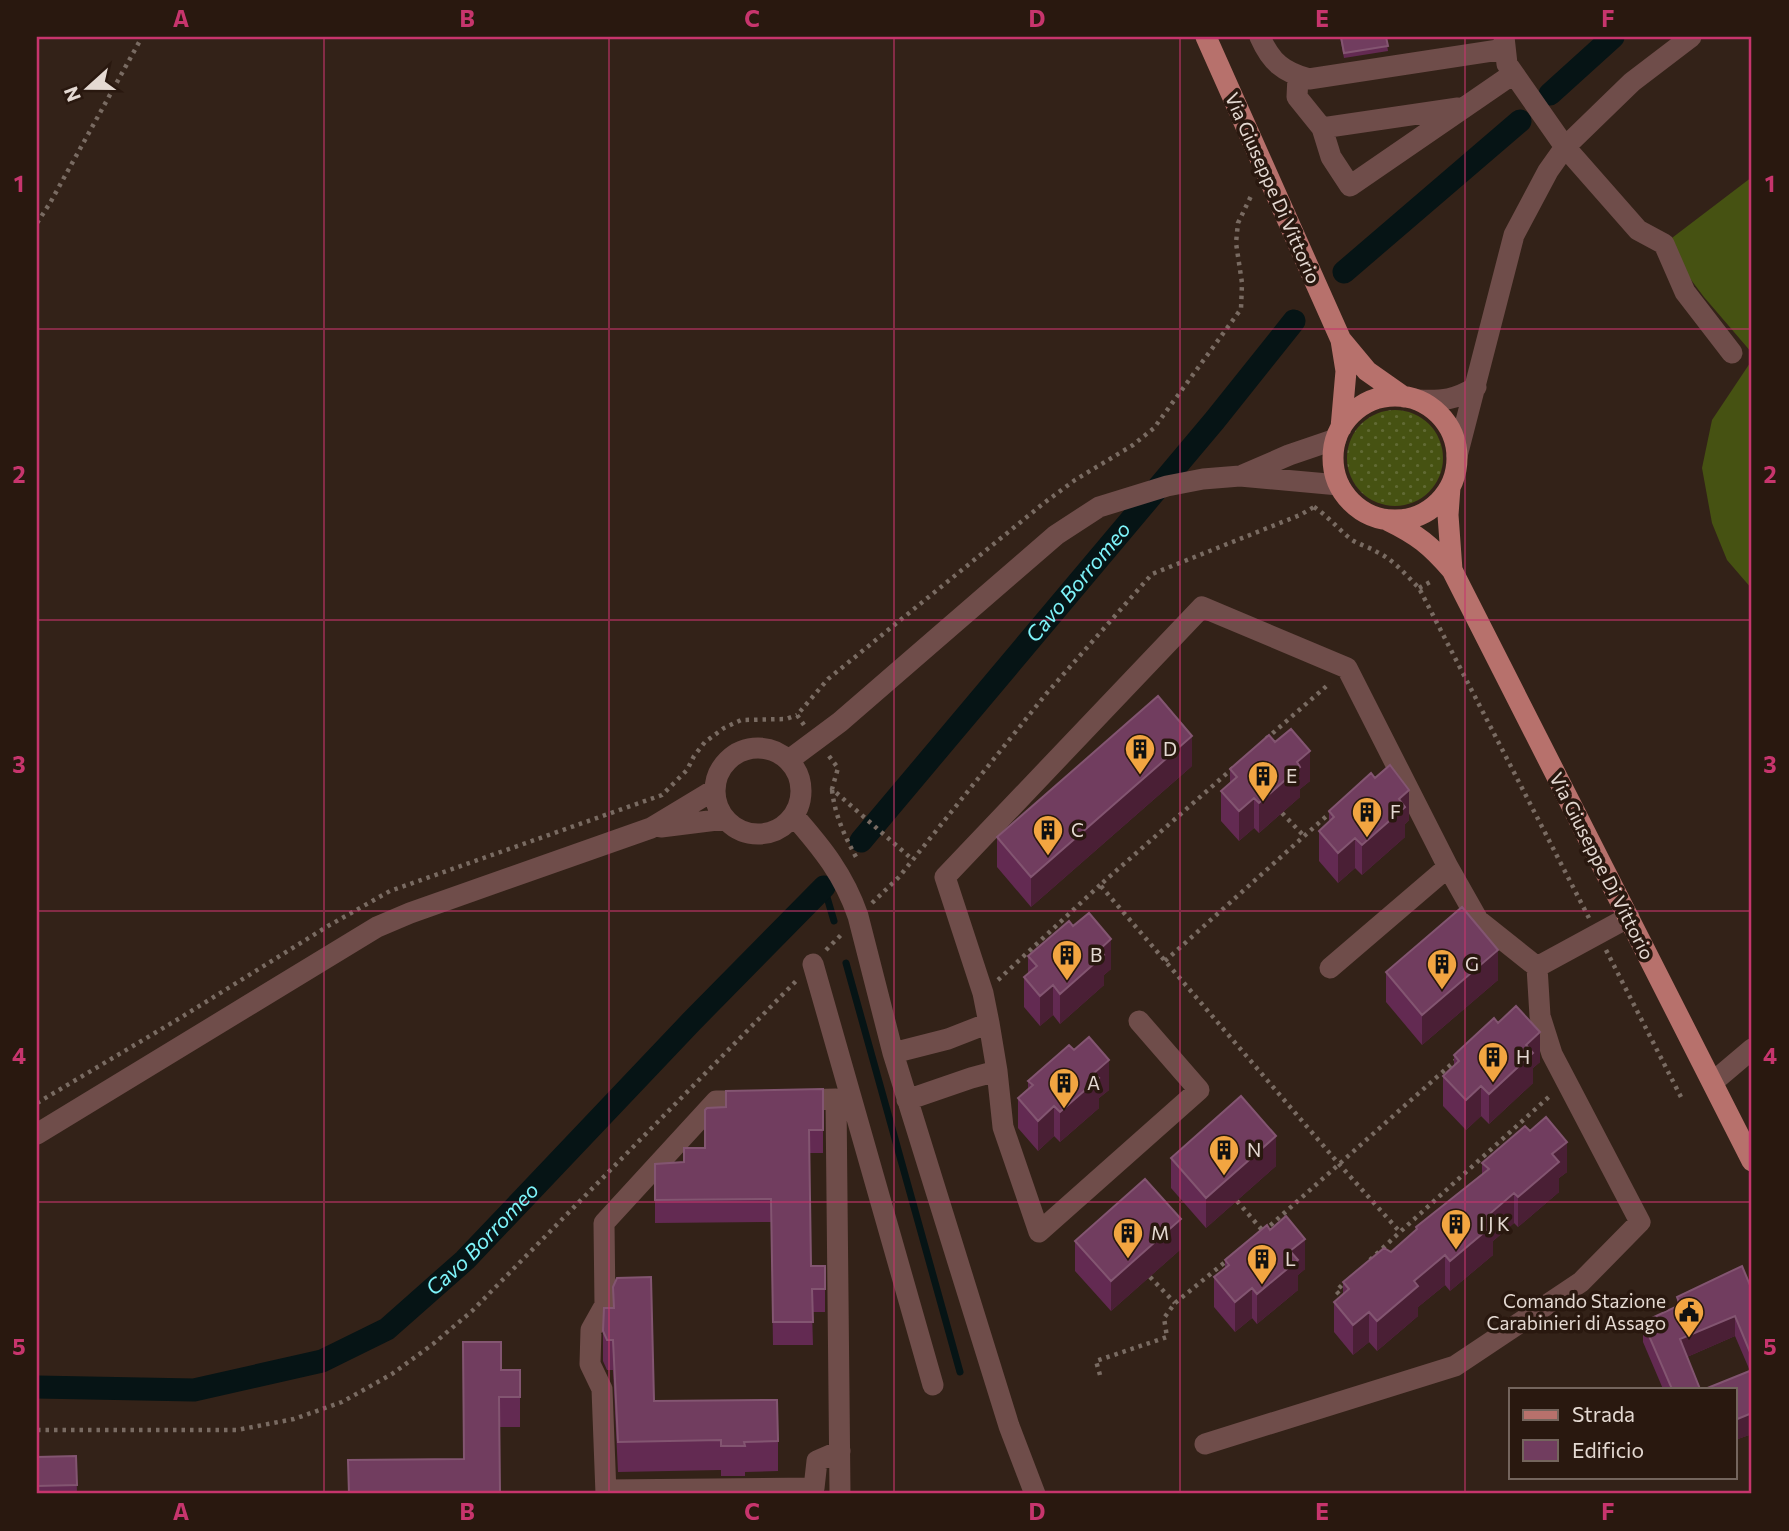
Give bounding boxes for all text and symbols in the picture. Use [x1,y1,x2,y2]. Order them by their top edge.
text: A [173,4,190,32]
text: B [459,4,475,32]
text: C [744,4,760,32]
text: D [1029,4,1046,32]
text: E [1315,4,1329,32]
text: F [1601,4,1615,32]
north arrow [52,52,122,122]
text: N [58,83,85,105]
street label: Via Giuseppe Di Vittorio [1221,89,1326,287]
text: 1 [14,169,24,197]
text: 1 [1765,169,1775,197]
text: 2 [12,460,26,488]
text: 2 [1763,460,1777,488]
water label: Cavo Borromeo [1020,516,1135,646]
building icon: D [1123,732,1157,776]
place label: D [1163,737,1177,760]
text: 3 [12,750,26,778]
text: 3 [1763,750,1777,778]
building icon: E [1246,759,1280,803]
place label: E [1286,764,1297,787]
street label: Via Giuseppe Di Vittorio [1545,768,1660,963]
building icon: F [1350,795,1384,839]
place label: F [1390,800,1401,823]
building icon: C [1031,813,1065,857]
place label: C [1071,818,1084,841]
building icon: B [1050,938,1084,982]
place label: B [1090,943,1102,966]
building icon: G [1425,947,1459,991]
place label: G [1465,952,1479,975]
building icon: H [1476,1040,1510,1084]
text: 4 [12,1041,26,1069]
text: 4 [1763,1041,1777,1069]
place label: H [1516,1045,1530,1068]
building icon: A [1047,1066,1081,1110]
place label: A [1087,1071,1100,1094]
building icon: N [1207,1133,1241,1177]
place label: N [1247,1138,1261,1161]
water label: Cavo Borromeo [420,1177,543,1300]
building icon: I J K [1439,1207,1473,1251]
place label: I J K [1479,1212,1510,1235]
building icon: M [1111,1216,1145,1260]
place label: M [1151,1221,1169,1244]
building icon: L [1245,1242,1279,1286]
place label: L [1285,1247,1296,1270]
place label: Comando Stazione Carabinieri di Assago [1486,1289,1666,1334]
public building icon: Comando Stazione Carabinieri di Assago [1672,1295,1706,1339]
text: 5 [12,1332,26,1360]
text: 5 [1763,1332,1777,1360]
legend [1509,1388,1736,1478]
text: Strada [1572,1401,1635,1426]
text: Edificio [1572,1437,1644,1462]
text: A [173,1497,190,1525]
text: B [459,1497,475,1525]
text: C [744,1497,760,1525]
text: D [1029,1497,1046,1525]
text: E [1315,1497,1329,1525]
text: F [1601,1497,1615,1525]

